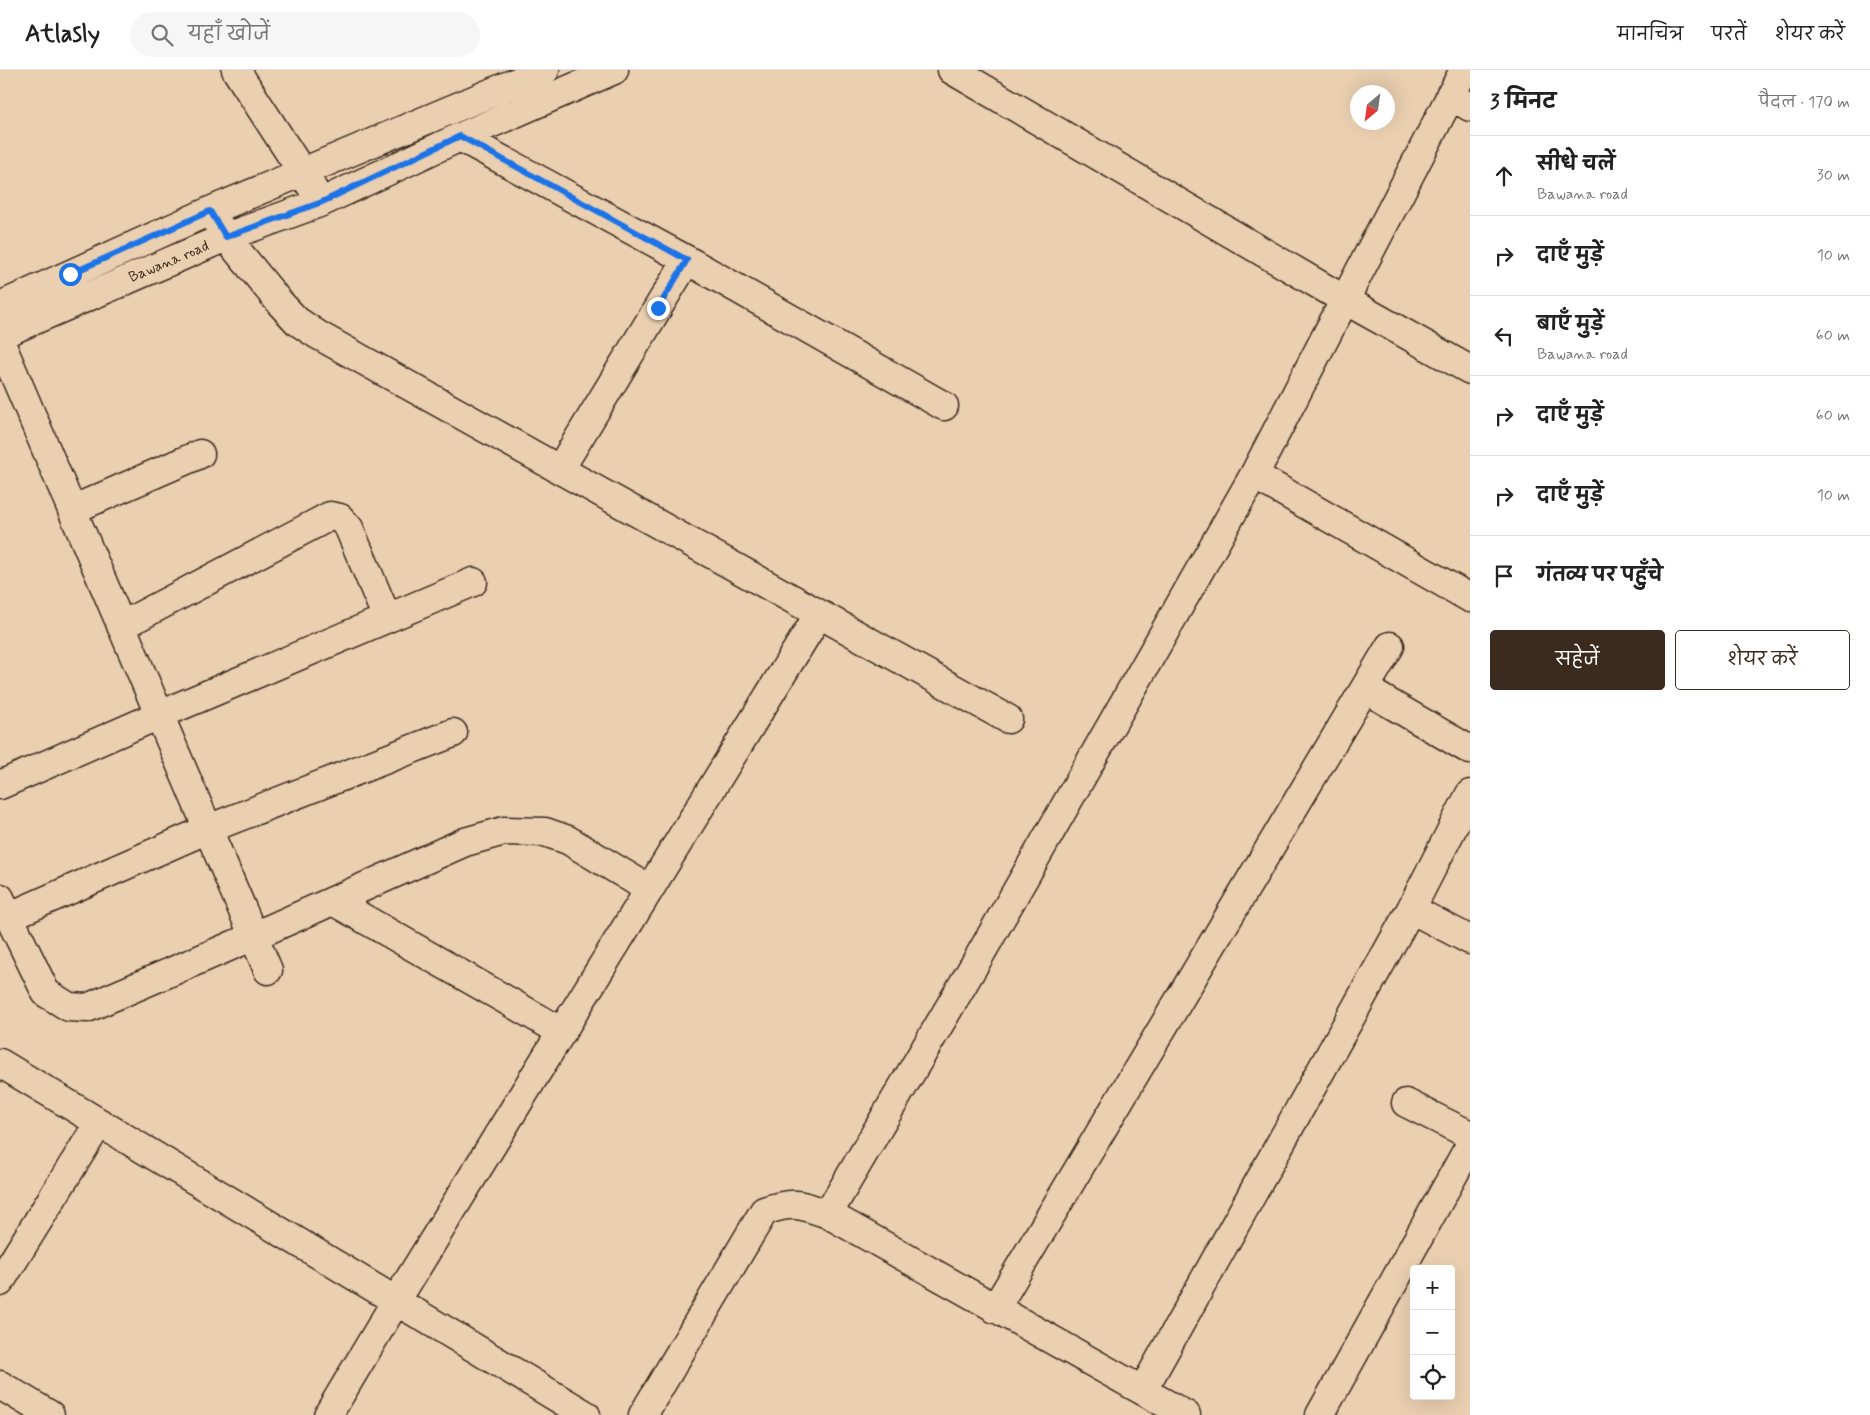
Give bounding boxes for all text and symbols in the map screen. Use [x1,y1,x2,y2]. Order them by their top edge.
search box [130,12,480,57]
text: Atlasly [25,19,100,50]
icon: search [148,21,176,49]
text: यहाँ खोजें [188,22,270,47]
text: मानचित्र [1617,23,1683,47]
text: परतें [1711,23,1747,47]
text: शेयर करें [1775,23,1845,47]
north arrow [1350,85,1395,130]
text: 3 मिनट [1490,88,1556,116]
text: पैदल · 170 m [1759,92,1850,113]
text: सीधे चलें [1537,152,1615,177]
icon: ahead [1490,162,1518,190]
text: 30 m [1817,165,1850,186]
text: Bawana road [1537,184,1628,205]
street label: Bawana road [126,236,212,288]
icon: right [1490,242,1518,270]
text: दाएँ मुड़ें [1537,243,1603,268]
text: 10 m [1817,245,1850,266]
route start [59,263,82,286]
route end [647,297,670,320]
text: बाएँ मुड़ें [1537,312,1604,337]
icon: left [1490,322,1518,350]
text: 60 m [1816,325,1850,346]
text: Bawana road [1537,344,1628,365]
icon: right [1490,402,1518,430]
text: दाएँ मुड़ें [1537,403,1603,428]
text: 60 m [1816,405,1850,426]
icon: right [1490,482,1518,510]
text: दाएँ मुड़ें [1537,483,1603,508]
text: 10 m [1817,485,1850,506]
icon: arrive [1490,562,1518,590]
text: गंतव्य पर पहुँचे [1537,563,1663,588]
button: सहेजें [1490,630,1665,690]
button: शेयर करें [1675,630,1850,690]
map controls [1410,1265,1455,1400]
button: + [1410,1265,1455,1310]
button: − [1410,1310,1455,1355]
button: locate [1410,1355,1455,1400]

